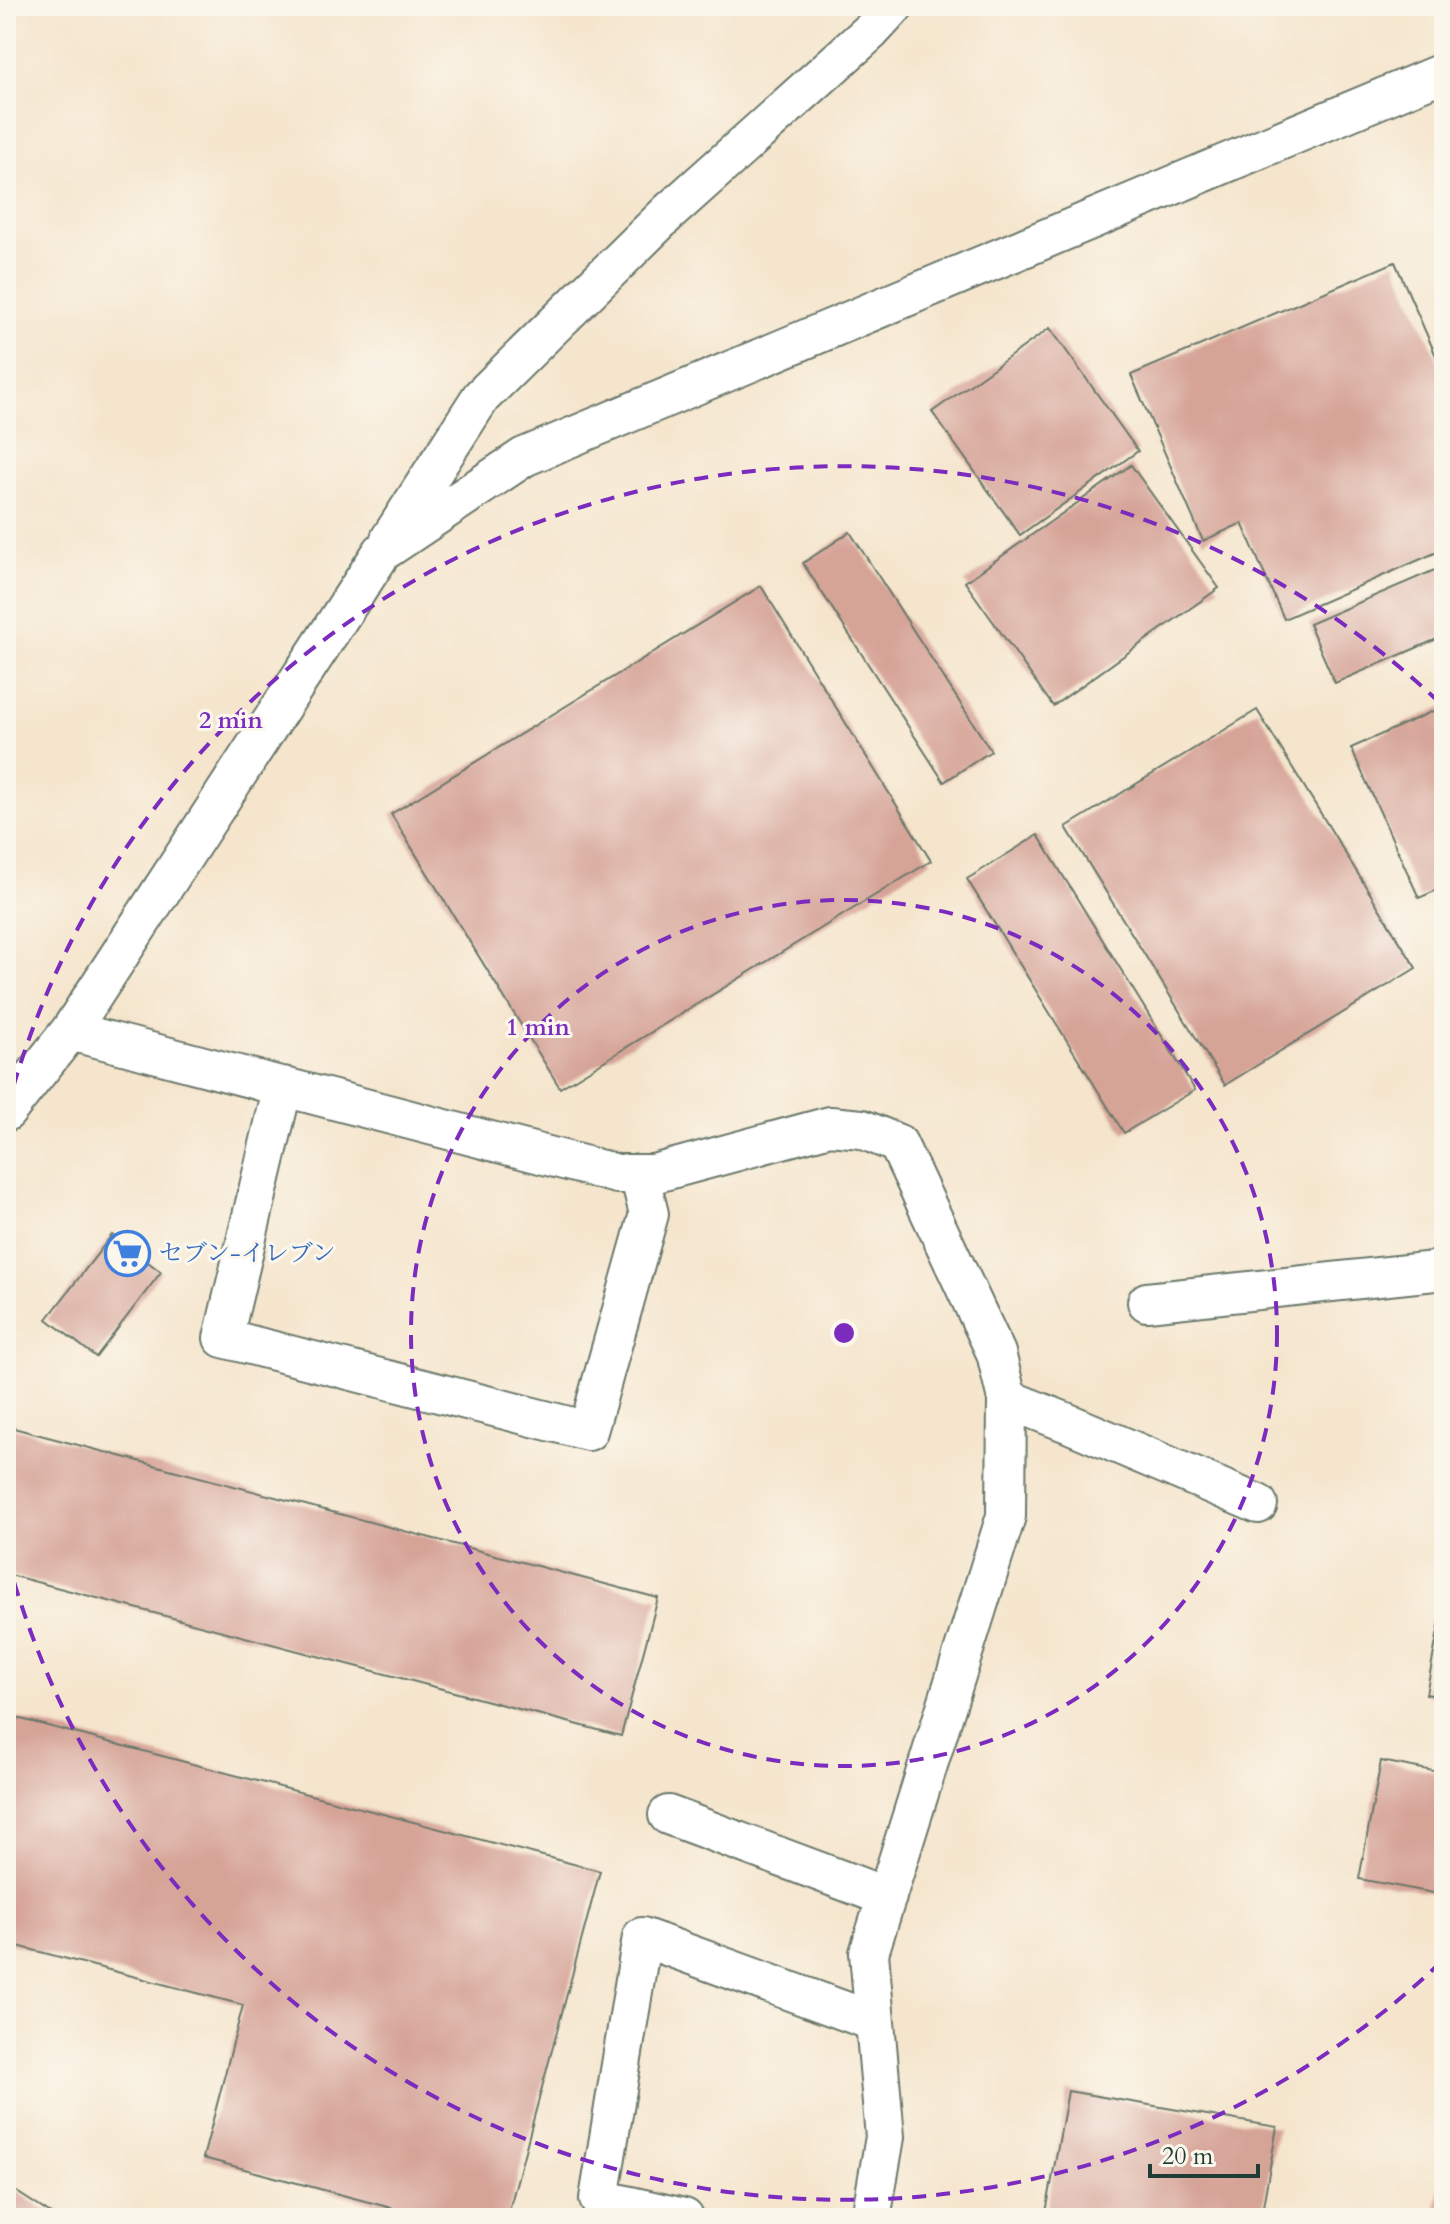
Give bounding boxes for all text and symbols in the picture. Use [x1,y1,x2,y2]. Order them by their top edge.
text: 2 min [199,704,264,737]
text: 1 min [506,1011,571,1044]
supermarket icon: セブン-イレブン [104,1229,152,1277]
place label: セブン-イレブン [159,1237,336,1270]
centre of rings [830,1319,858,1347]
scale bar [1150,2128,1258,2178]
text: 20 m [1162,2140,1214,2173]

